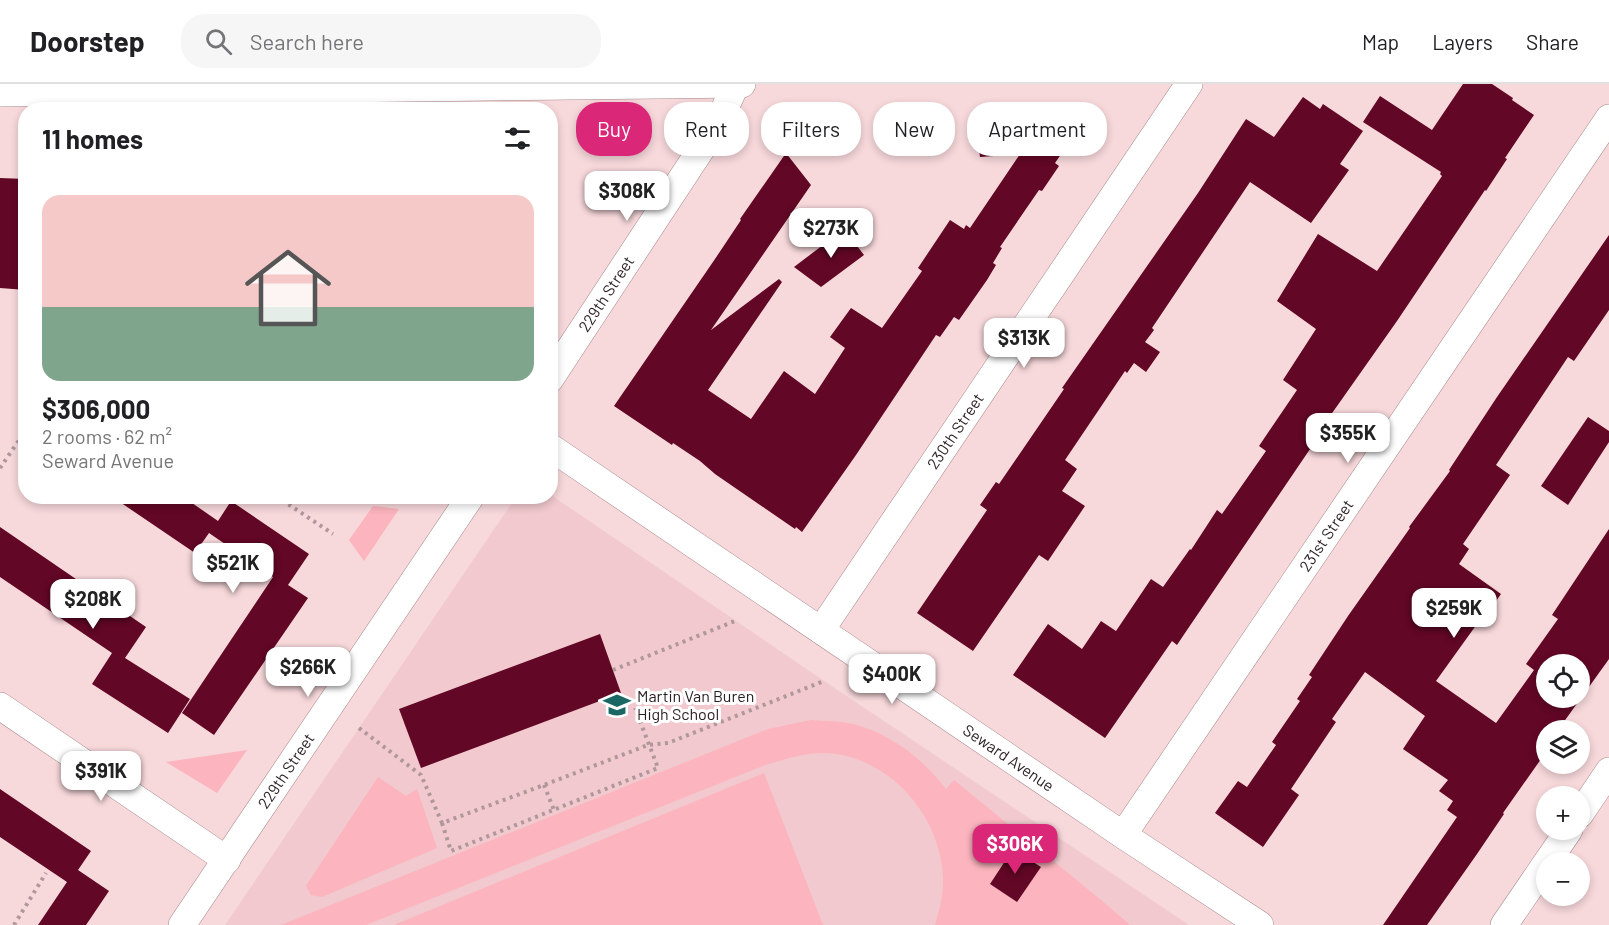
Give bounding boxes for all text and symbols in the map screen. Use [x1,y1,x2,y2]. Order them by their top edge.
search box [181,14,601,68]
text: Doorstep [30,24,145,58]
icon: search [202,25,235,58]
text: Search here [250,28,364,54]
text: Map [1362,29,1399,54]
text: Layers [1432,29,1493,54]
text: Share [1526,29,1579,54]
chip: Buy [576,102,652,156]
chip: Rent [664,102,749,156]
chip: Filters [761,102,861,156]
chip: New [873,102,955,156]
chip: Apartment [967,102,1107,156]
icon: filters [501,122,534,155]
text: 11 homes [42,123,143,154]
pin: $308K [585,171,669,222]
text: $308K [599,178,655,202]
pin: $273K [789,208,873,259]
text: $273K [803,215,859,239]
icon: home [234,234,342,342]
street label: 229th Street [574,252,637,335]
pin: $313K [982,318,1066,369]
text: $313K [998,325,1050,349]
street label: 230th Street [922,389,987,472]
text: $306,000 [42,393,150,424]
pin: $355K [1306,413,1390,464]
text: $355K [1320,420,1376,444]
text: 2 rooms · 62 m² [42,424,172,448]
text: Seward Avenue [42,448,174,472]
street label: 231st Street [1295,496,1357,575]
pin: $521K [191,543,275,594]
text: $521K [207,550,259,574]
pin: $208K [51,579,135,630]
text: $208K [64,586,122,610]
pin: $259K [1412,588,1496,639]
text: $259K [1426,595,1482,619]
pin: $266K [266,647,350,698]
text: $266K [280,654,336,678]
pin: $400K [850,654,934,705]
map controls [1536,654,1590,906]
button: locate [1536,654,1590,708]
text: $400K [863,661,921,685]
place label: Martin Van Buren High School [637,686,754,723]
school or university icon: Martin Van Buren High School [602,690,632,720]
street label: Seward Avenue [960,720,1058,795]
button: layers [1536,720,1590,774]
street label: 229th Street [253,729,318,812]
pin: $391K [59,751,143,802]
text: $391K [75,758,127,782]
button: + [1536,786,1590,840]
pin: $306K [973,824,1057,875]
text: $306K [987,831,1043,855]
button: − [1536,852,1590,906]

